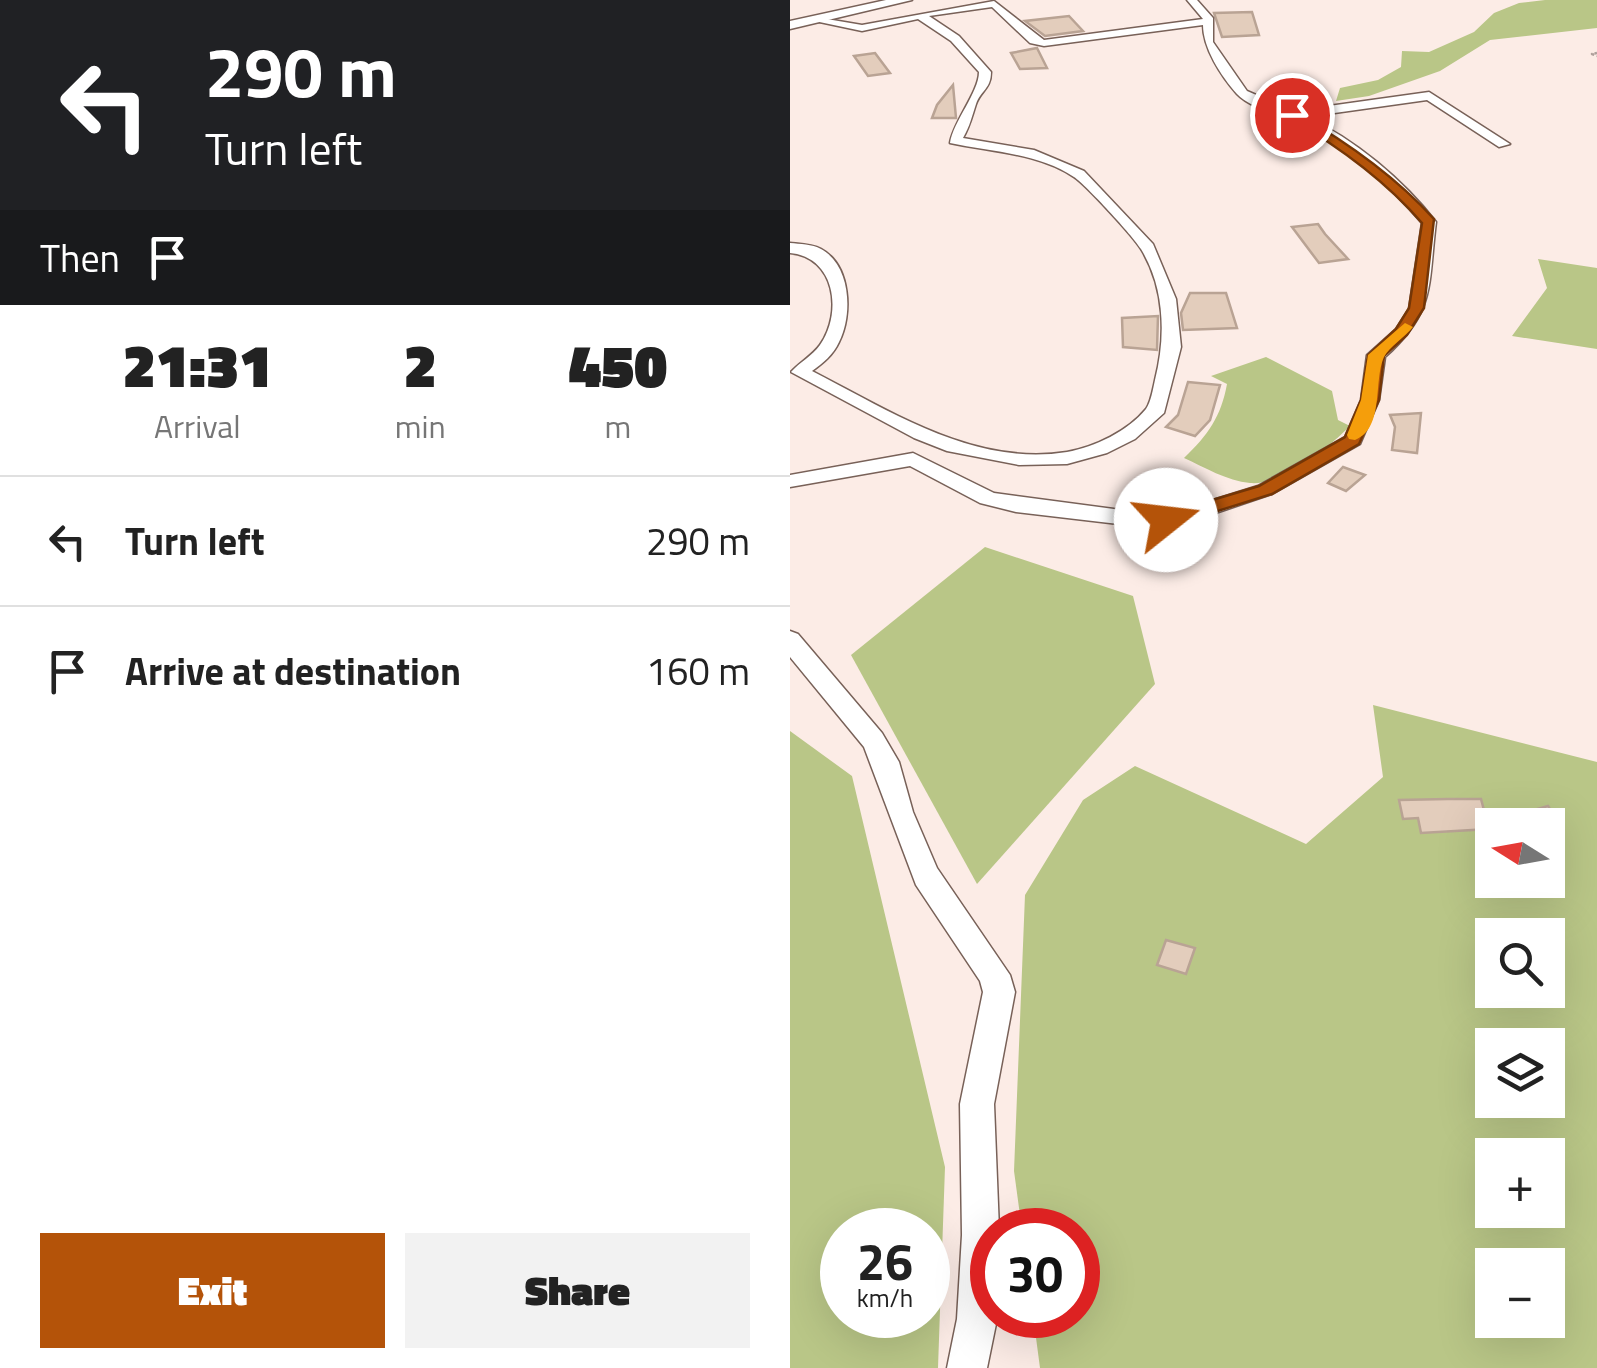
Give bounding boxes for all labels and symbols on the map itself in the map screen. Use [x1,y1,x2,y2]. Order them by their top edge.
pin [1250,73,1335,158]
position arrow [1114,468,1218,572]
north arrow [1475,808,1565,898]
speed limit sign: 30 [970,1208,1100,1338]

